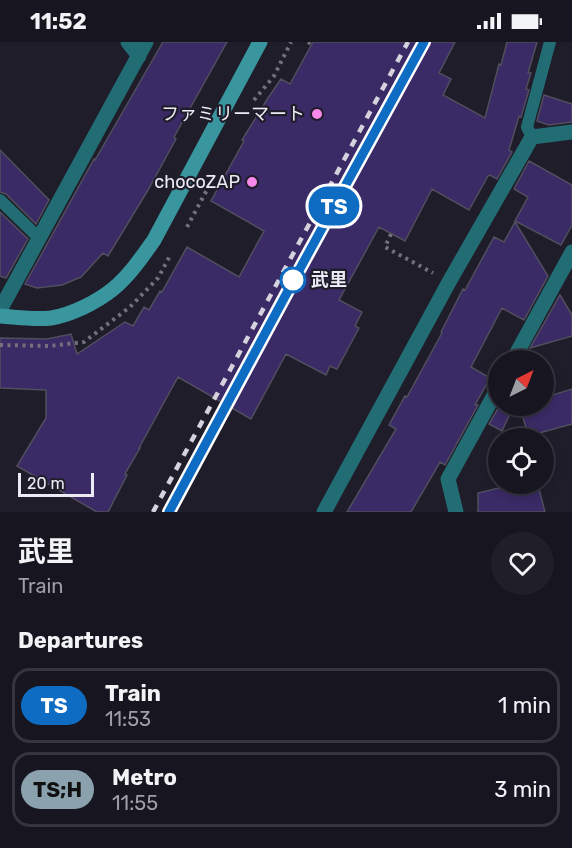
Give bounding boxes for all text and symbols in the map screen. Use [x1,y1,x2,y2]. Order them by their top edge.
text: 11:52 [30,8,87,35]
place label: ファミリーマート [161,103,305,125]
marker: ファミリーマート [310,107,324,121]
place label: chocoZAP [154,171,240,193]
marker: chocoZAP [245,175,259,189]
line badge: TS [307,186,361,226]
text: TS [320,194,348,219]
marker: 武里 [280,267,306,293]
place label: 武里 [311,269,347,291]
north arrow [488,350,554,416]
map controls [488,350,554,494]
button: locate [488,428,554,494]
scale bar [18,470,94,498]
text: 20 m [27,474,65,493]
button: heart [491,532,554,595]
text: 武里 [18,535,74,568]
text: Train [18,574,63,598]
text: Departures [18,627,143,654]
text: Train [105,680,161,707]
text: 1 min [498,692,551,719]
text: TS [40,693,68,718]
text: 11:53 [105,707,151,731]
text: Metro [112,764,177,791]
text: 3 min [494,776,551,803]
text: TS;H [33,777,82,802]
text: 11:55 [112,791,158,815]

